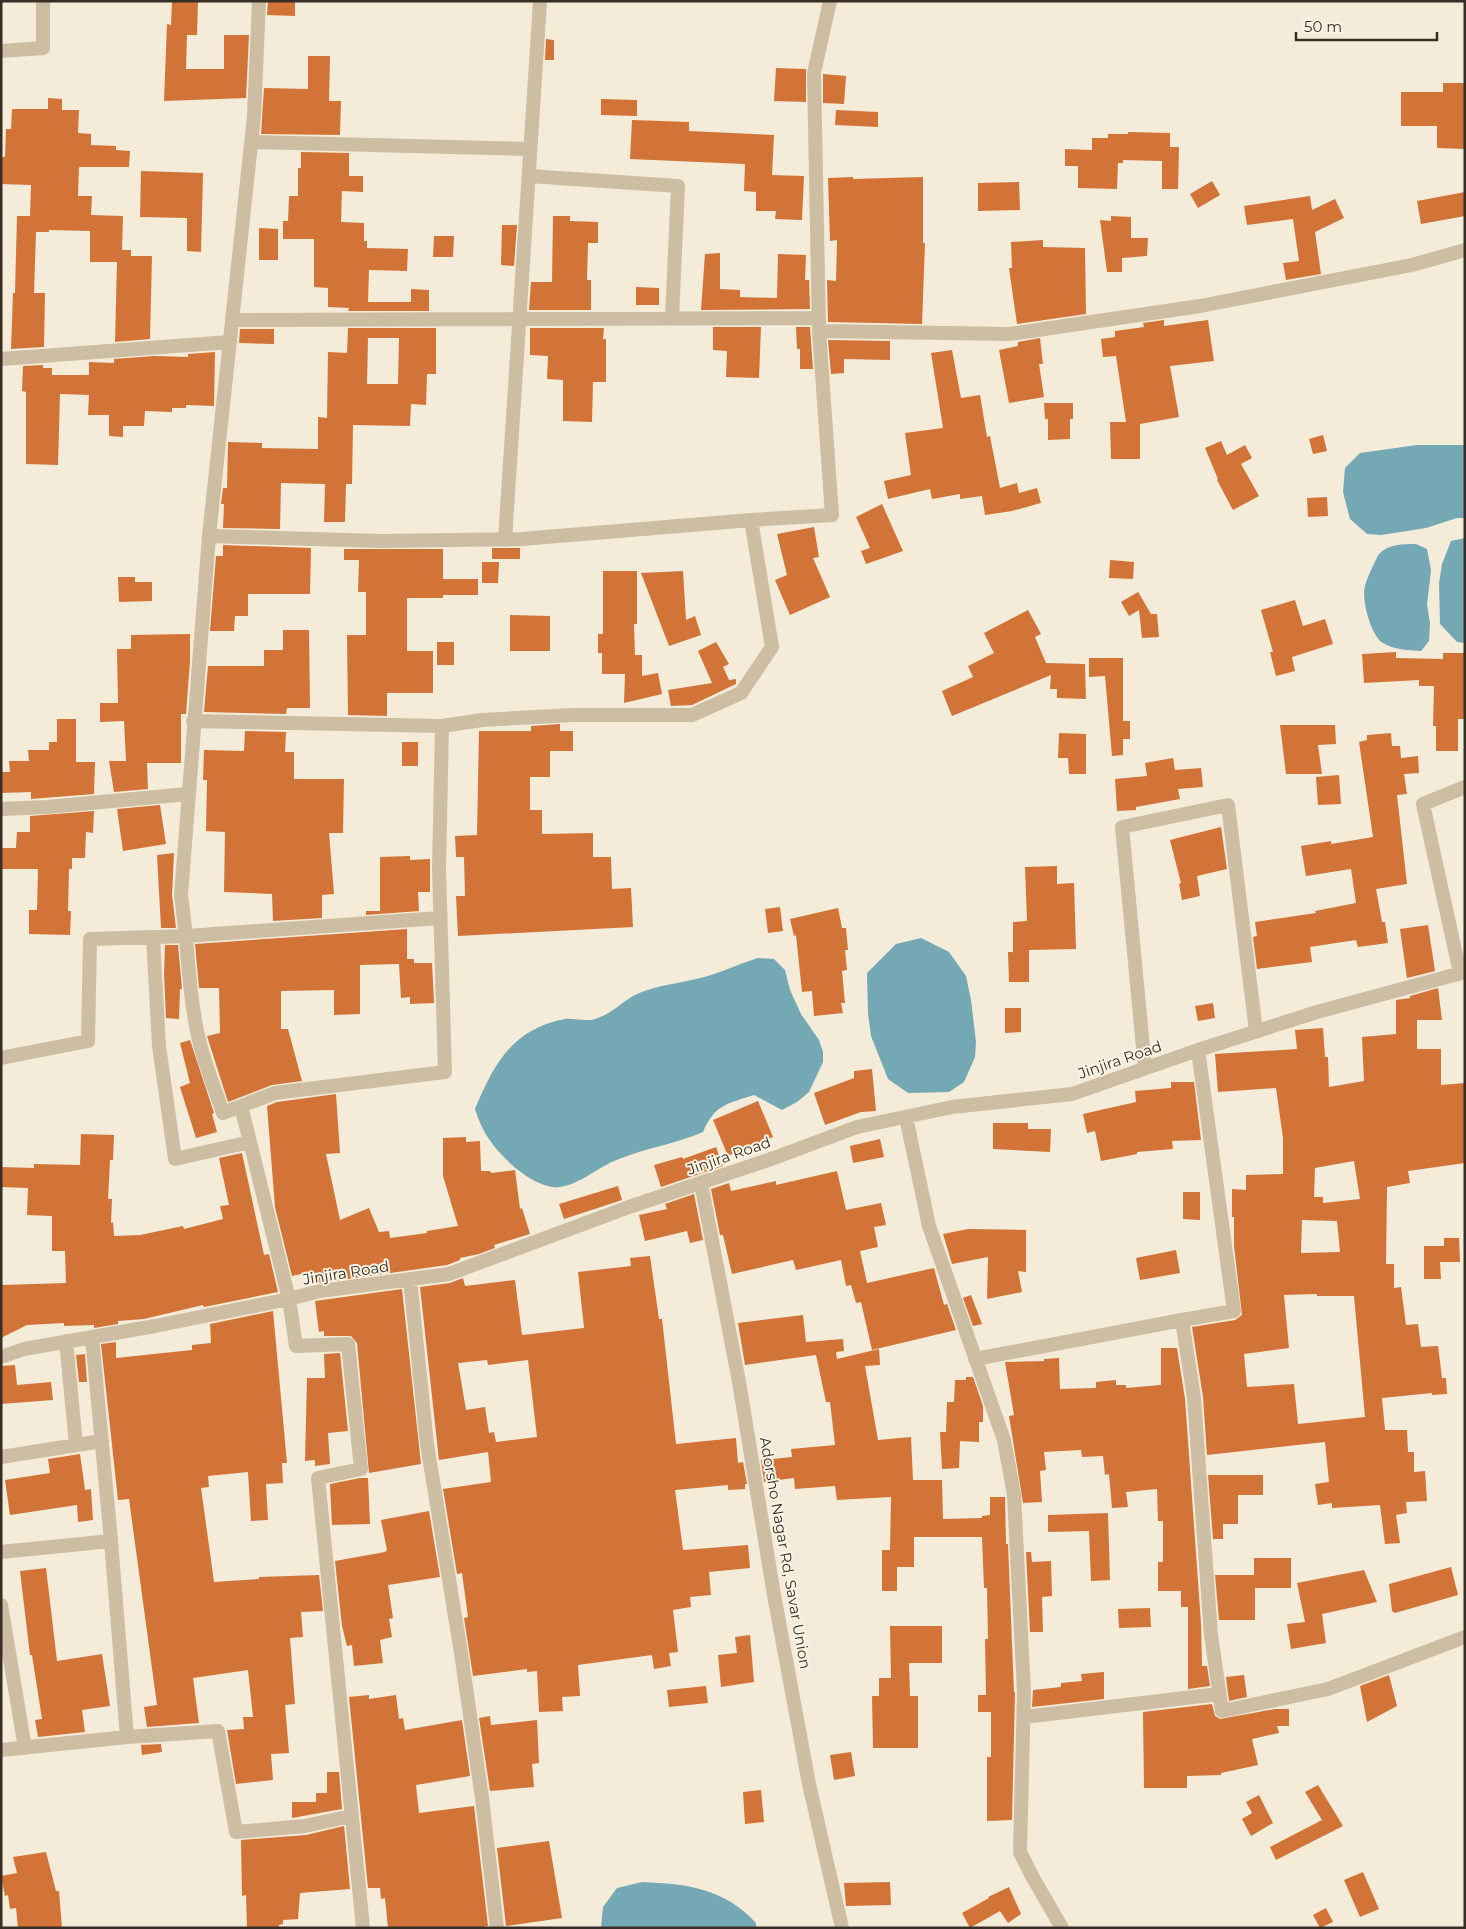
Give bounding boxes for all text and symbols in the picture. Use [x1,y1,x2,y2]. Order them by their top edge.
scale bar [1296,10,1437,42]
text: 50 m [1304,17,1342,36]
street label: Jinjira Road [1075,1036,1164,1083]
street label: Jinjira Road [684,1132,773,1179]
street label: Jinjira Road [300,1256,390,1289]
street label: Adorsho Nagar Rd, Savar Union [756,1435,815,1670]

